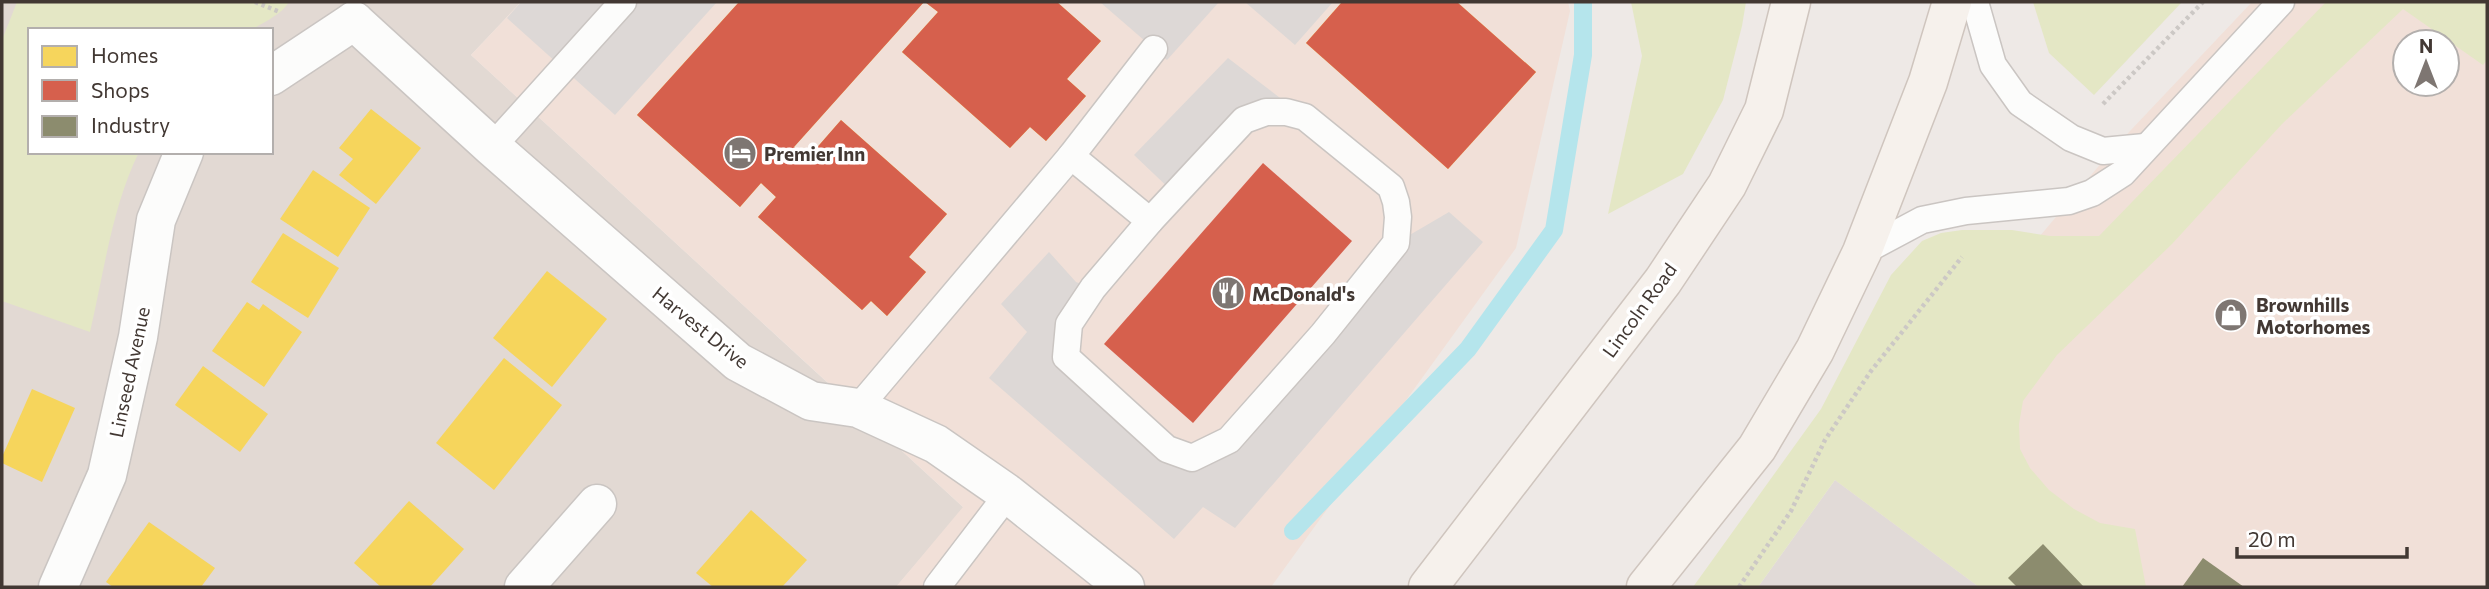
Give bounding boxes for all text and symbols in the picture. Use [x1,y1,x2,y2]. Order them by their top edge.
legend [28,28,273,154]
north arrow [2391,28,2461,98]
text: N [2419,34,2433,57]
text: Homes [91,42,158,67]
text: Shops [91,77,150,102]
text: Industry [91,112,170,137]
hotel icon: Premier Inn [721,134,759,172]
place label: Premier Inn [764,142,865,165]
street label: Lincoln Road [1597,258,1681,362]
restaurant icon: McDonald's [1209,274,1247,312]
street label: Harvest Drive [648,281,754,373]
place label: McDonald's [1252,282,1355,305]
place label: Brownhills Motorhomes [2256,293,2371,338]
shop icon: Brownhills Motorhomes [2212,296,2250,334]
street label: Linseed Avenue [104,304,154,440]
scale bar [2237,516,2407,560]
text: 20 m [2248,526,2296,551]

